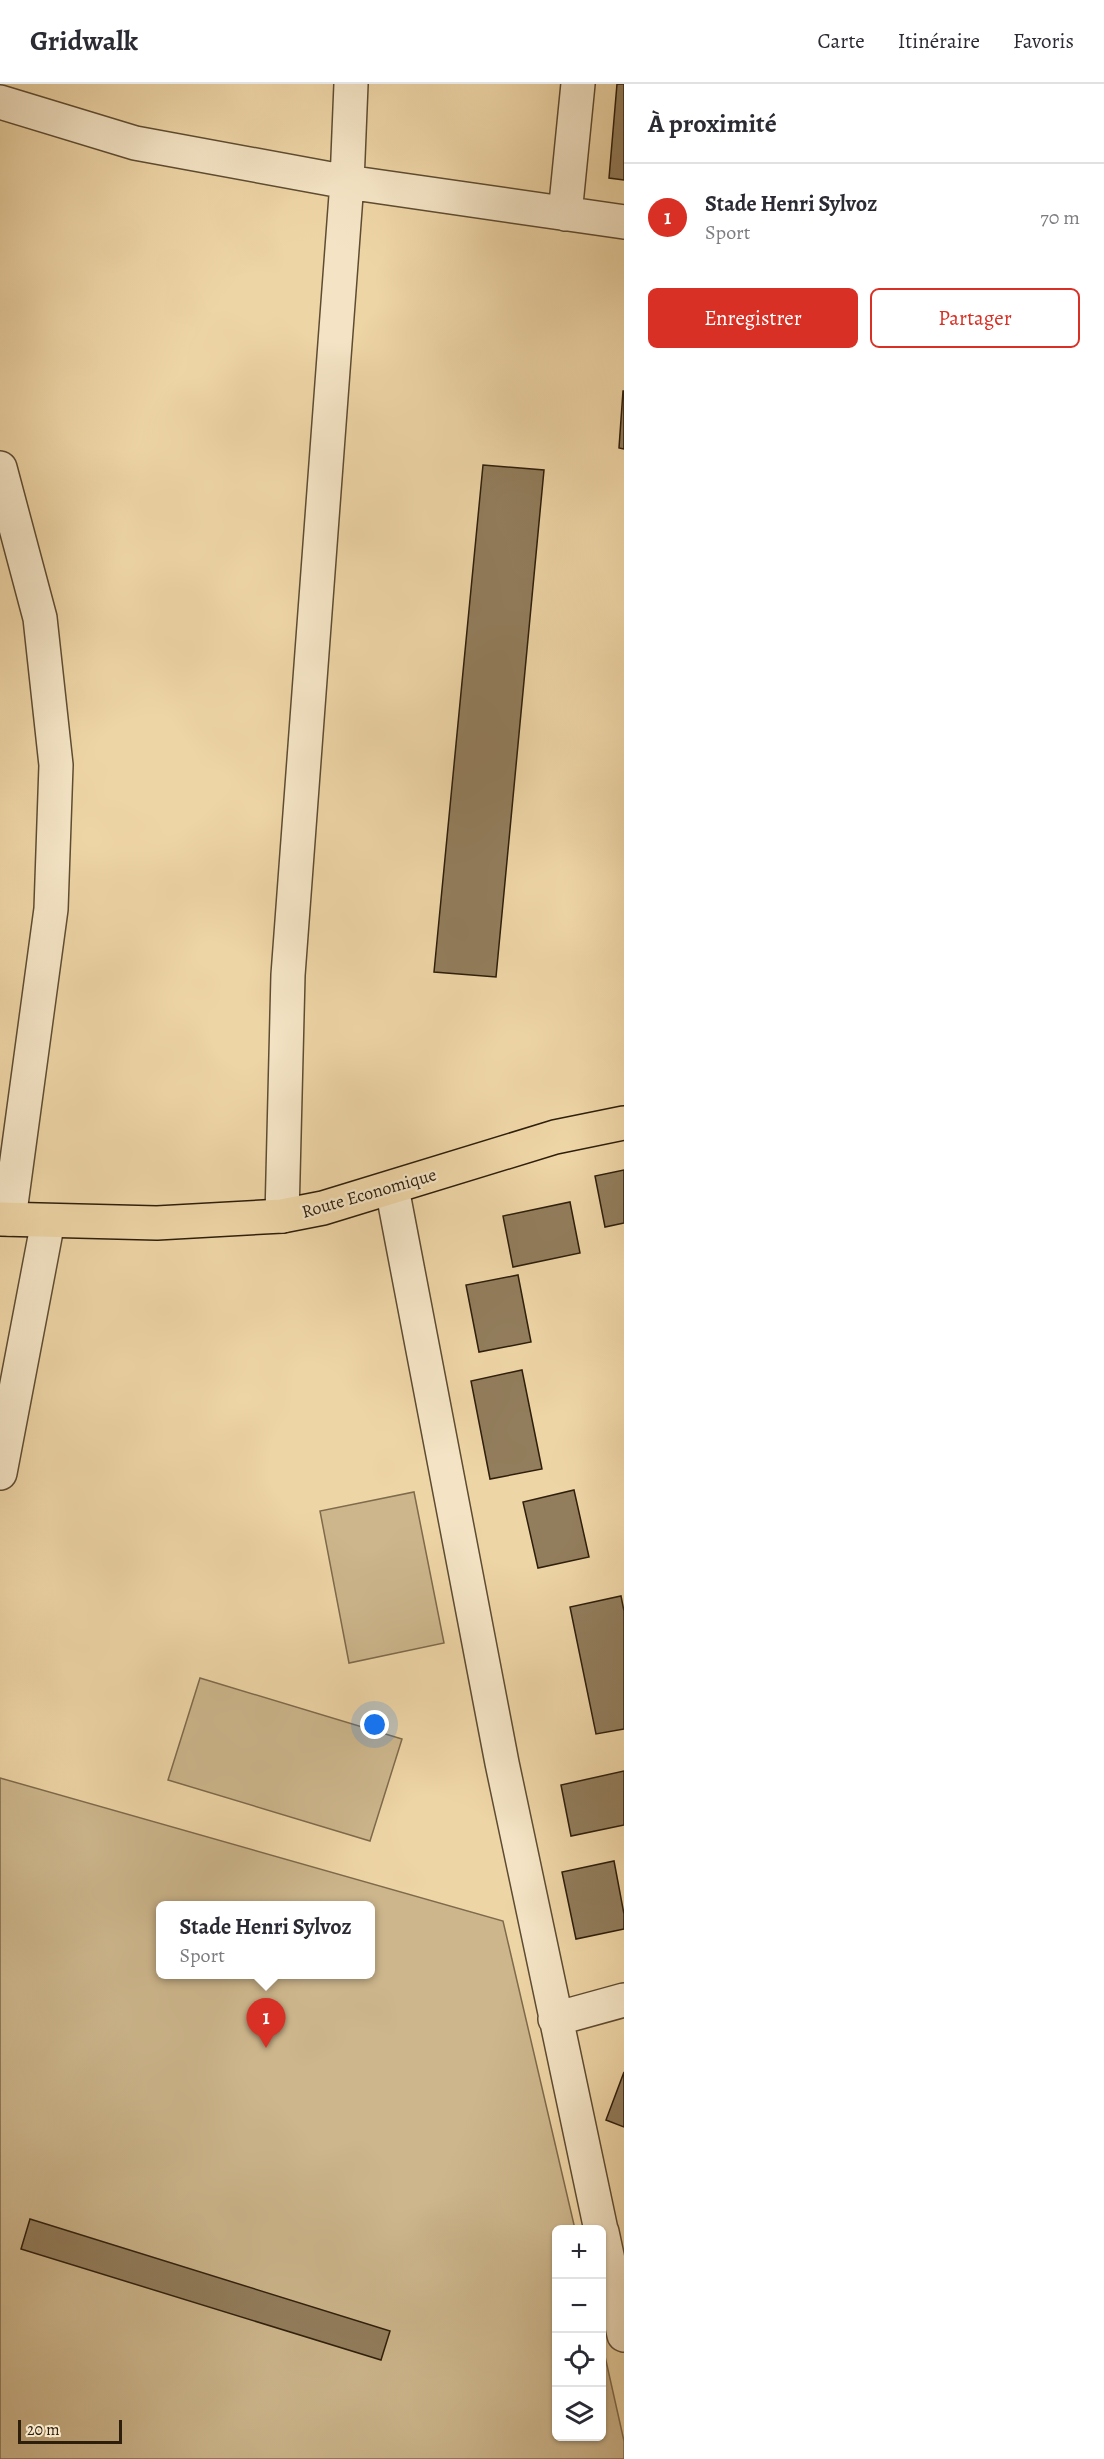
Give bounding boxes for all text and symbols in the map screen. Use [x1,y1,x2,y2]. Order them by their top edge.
text: Gridwalk [30,22,138,60]
text: Carte [817,27,865,55]
text: Itinéraire [898,27,980,55]
text: Favoris [1013,27,1074,55]
text: À proximité [648,106,777,141]
text: Stade Henri Sylvoz [705,189,877,219]
text: 1 [664,204,671,231]
text: 70 m [1040,204,1080,231]
text: Sport [705,219,750,246]
button: Enregistrer [648,288,858,348]
button: Partager [870,288,1080,348]
street label: Route Economique [299,1162,439,1224]
your location [360,1710,389,1739]
popup [156,1901,375,1979]
text: Stade Henri Sylvoz [179,1912,352,1942]
text: Sport [179,1942,225,1969]
pin: 1 [246,1998,286,2048]
map controls [552,2225,606,2441]
button: + [552,2225,606,2279]
button: − [552,2279,606,2333]
button: locate [552,2333,606,2387]
button: layers [552,2387,606,2441]
scale bar [18,2417,122,2444]
text: 20 m [27,2419,60,2441]

